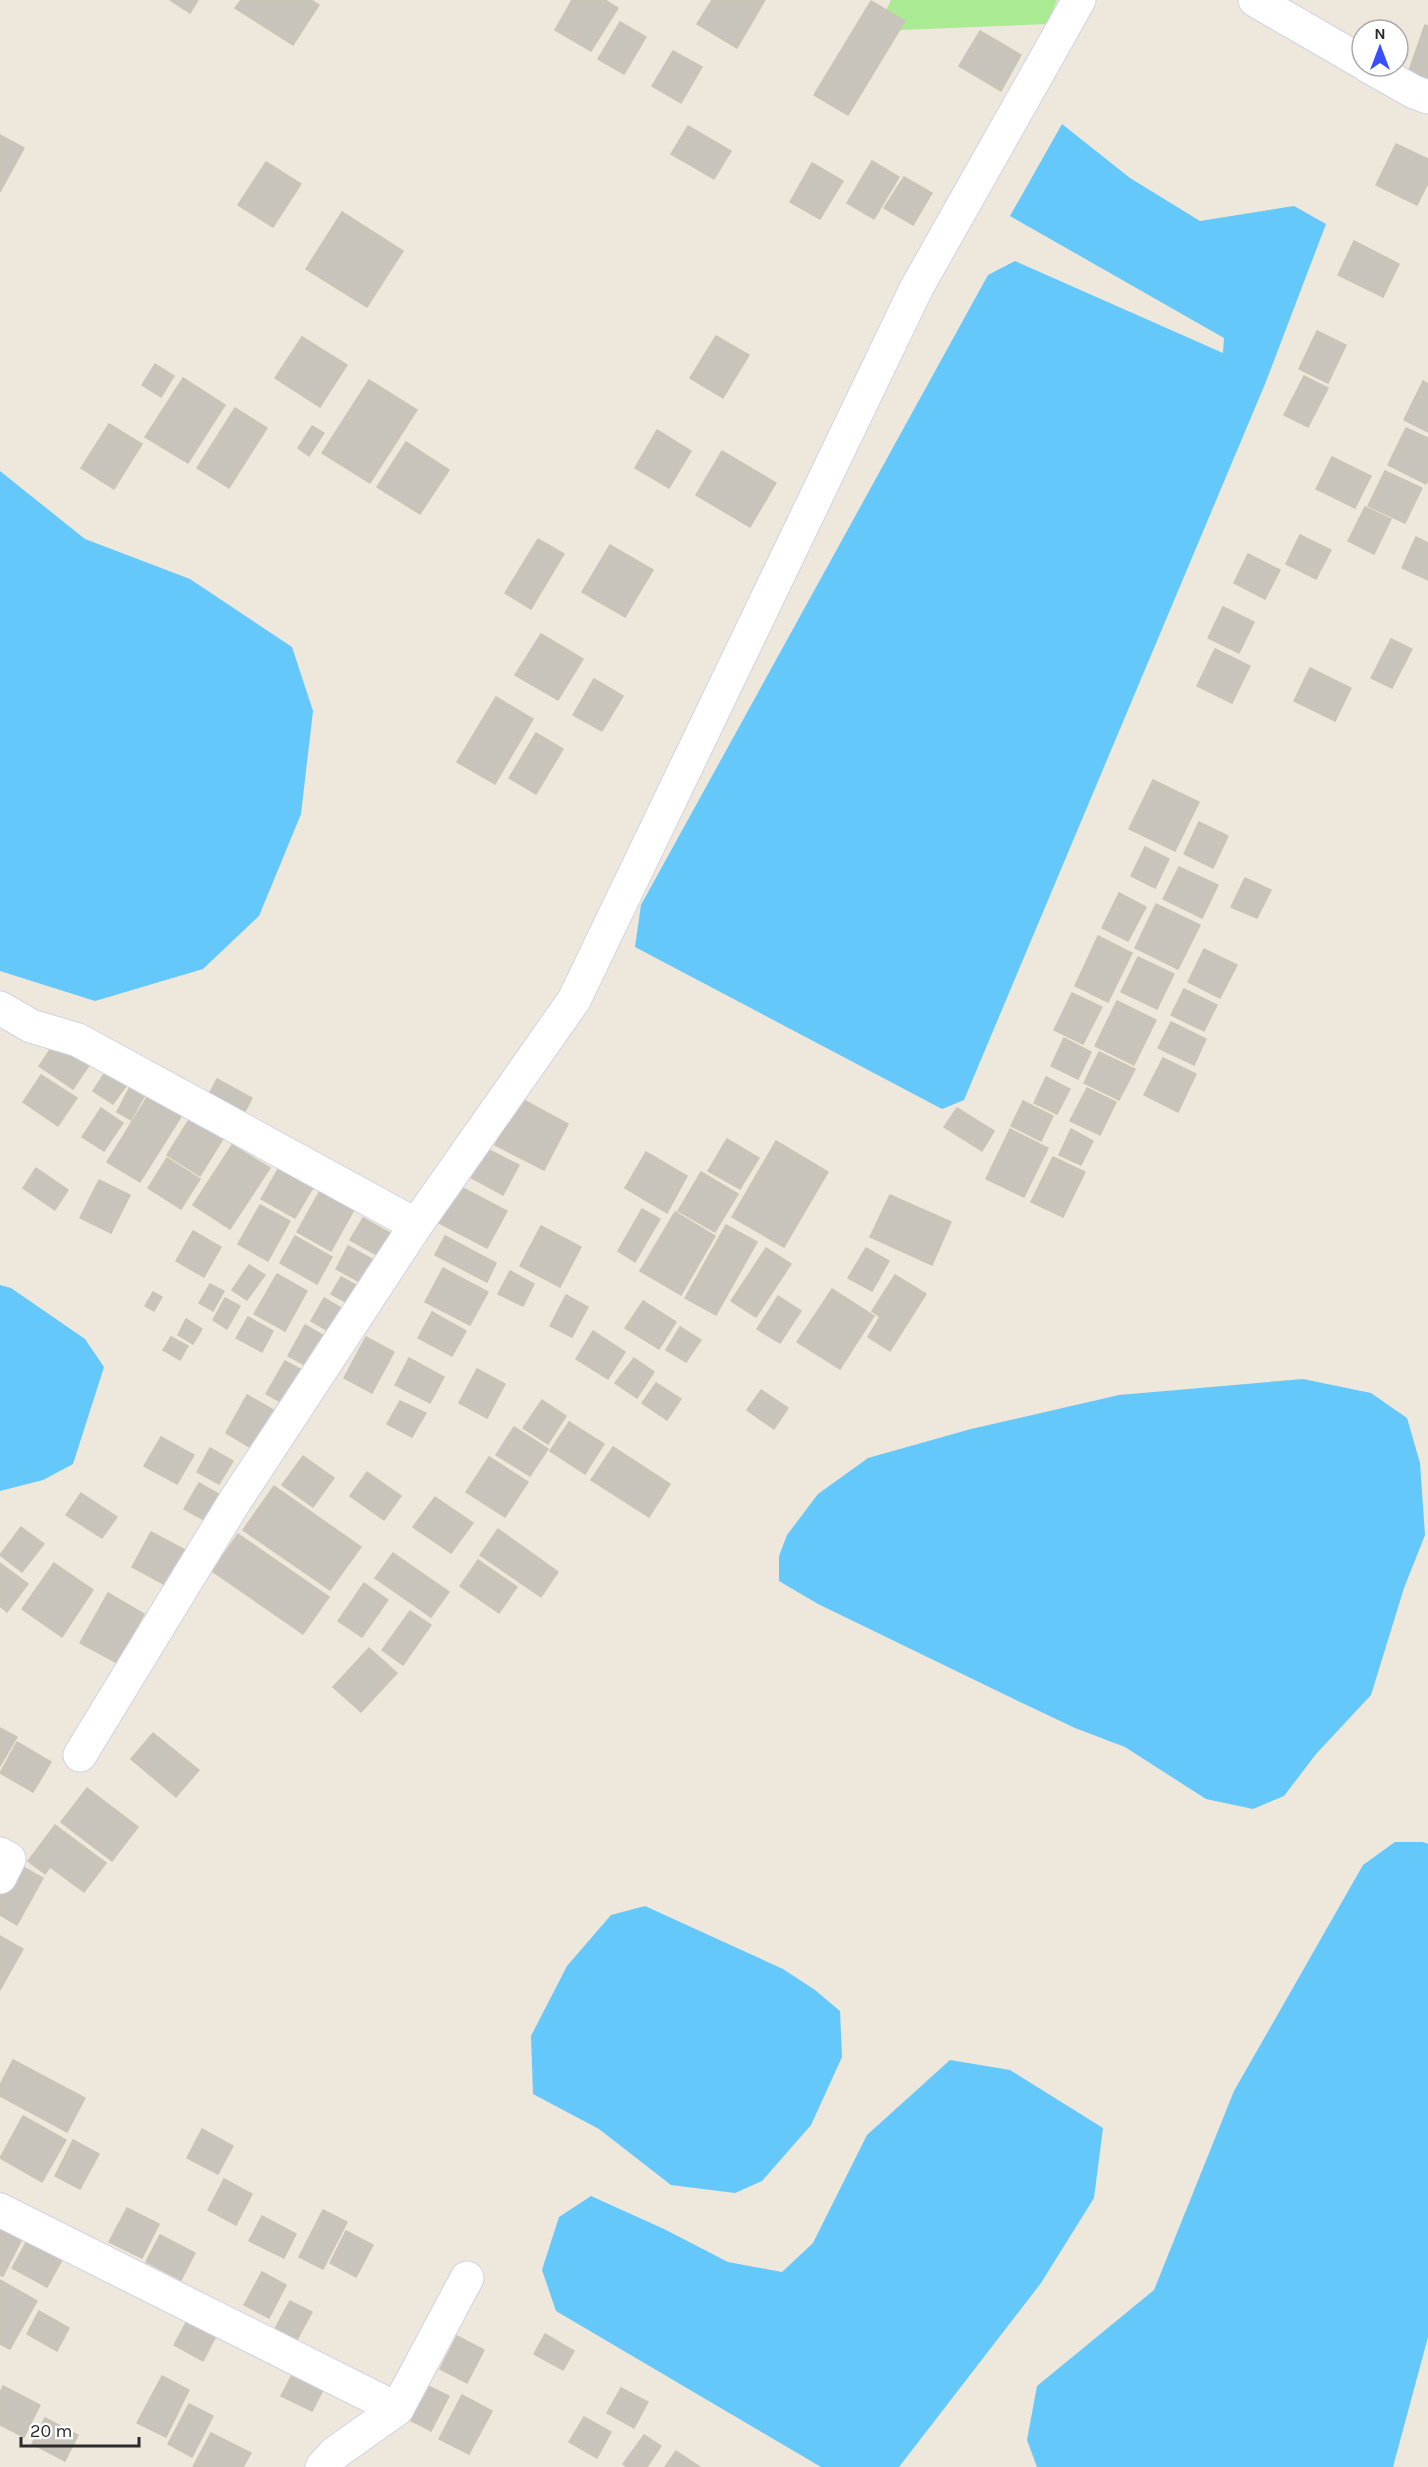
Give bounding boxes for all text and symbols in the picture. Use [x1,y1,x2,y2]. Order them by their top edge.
north arrow [1350,18,1410,78]
text: N [1374,24,1386,43]
scale bar [21,2410,140,2448]
text: 20 m [30,2420,72,2442]

